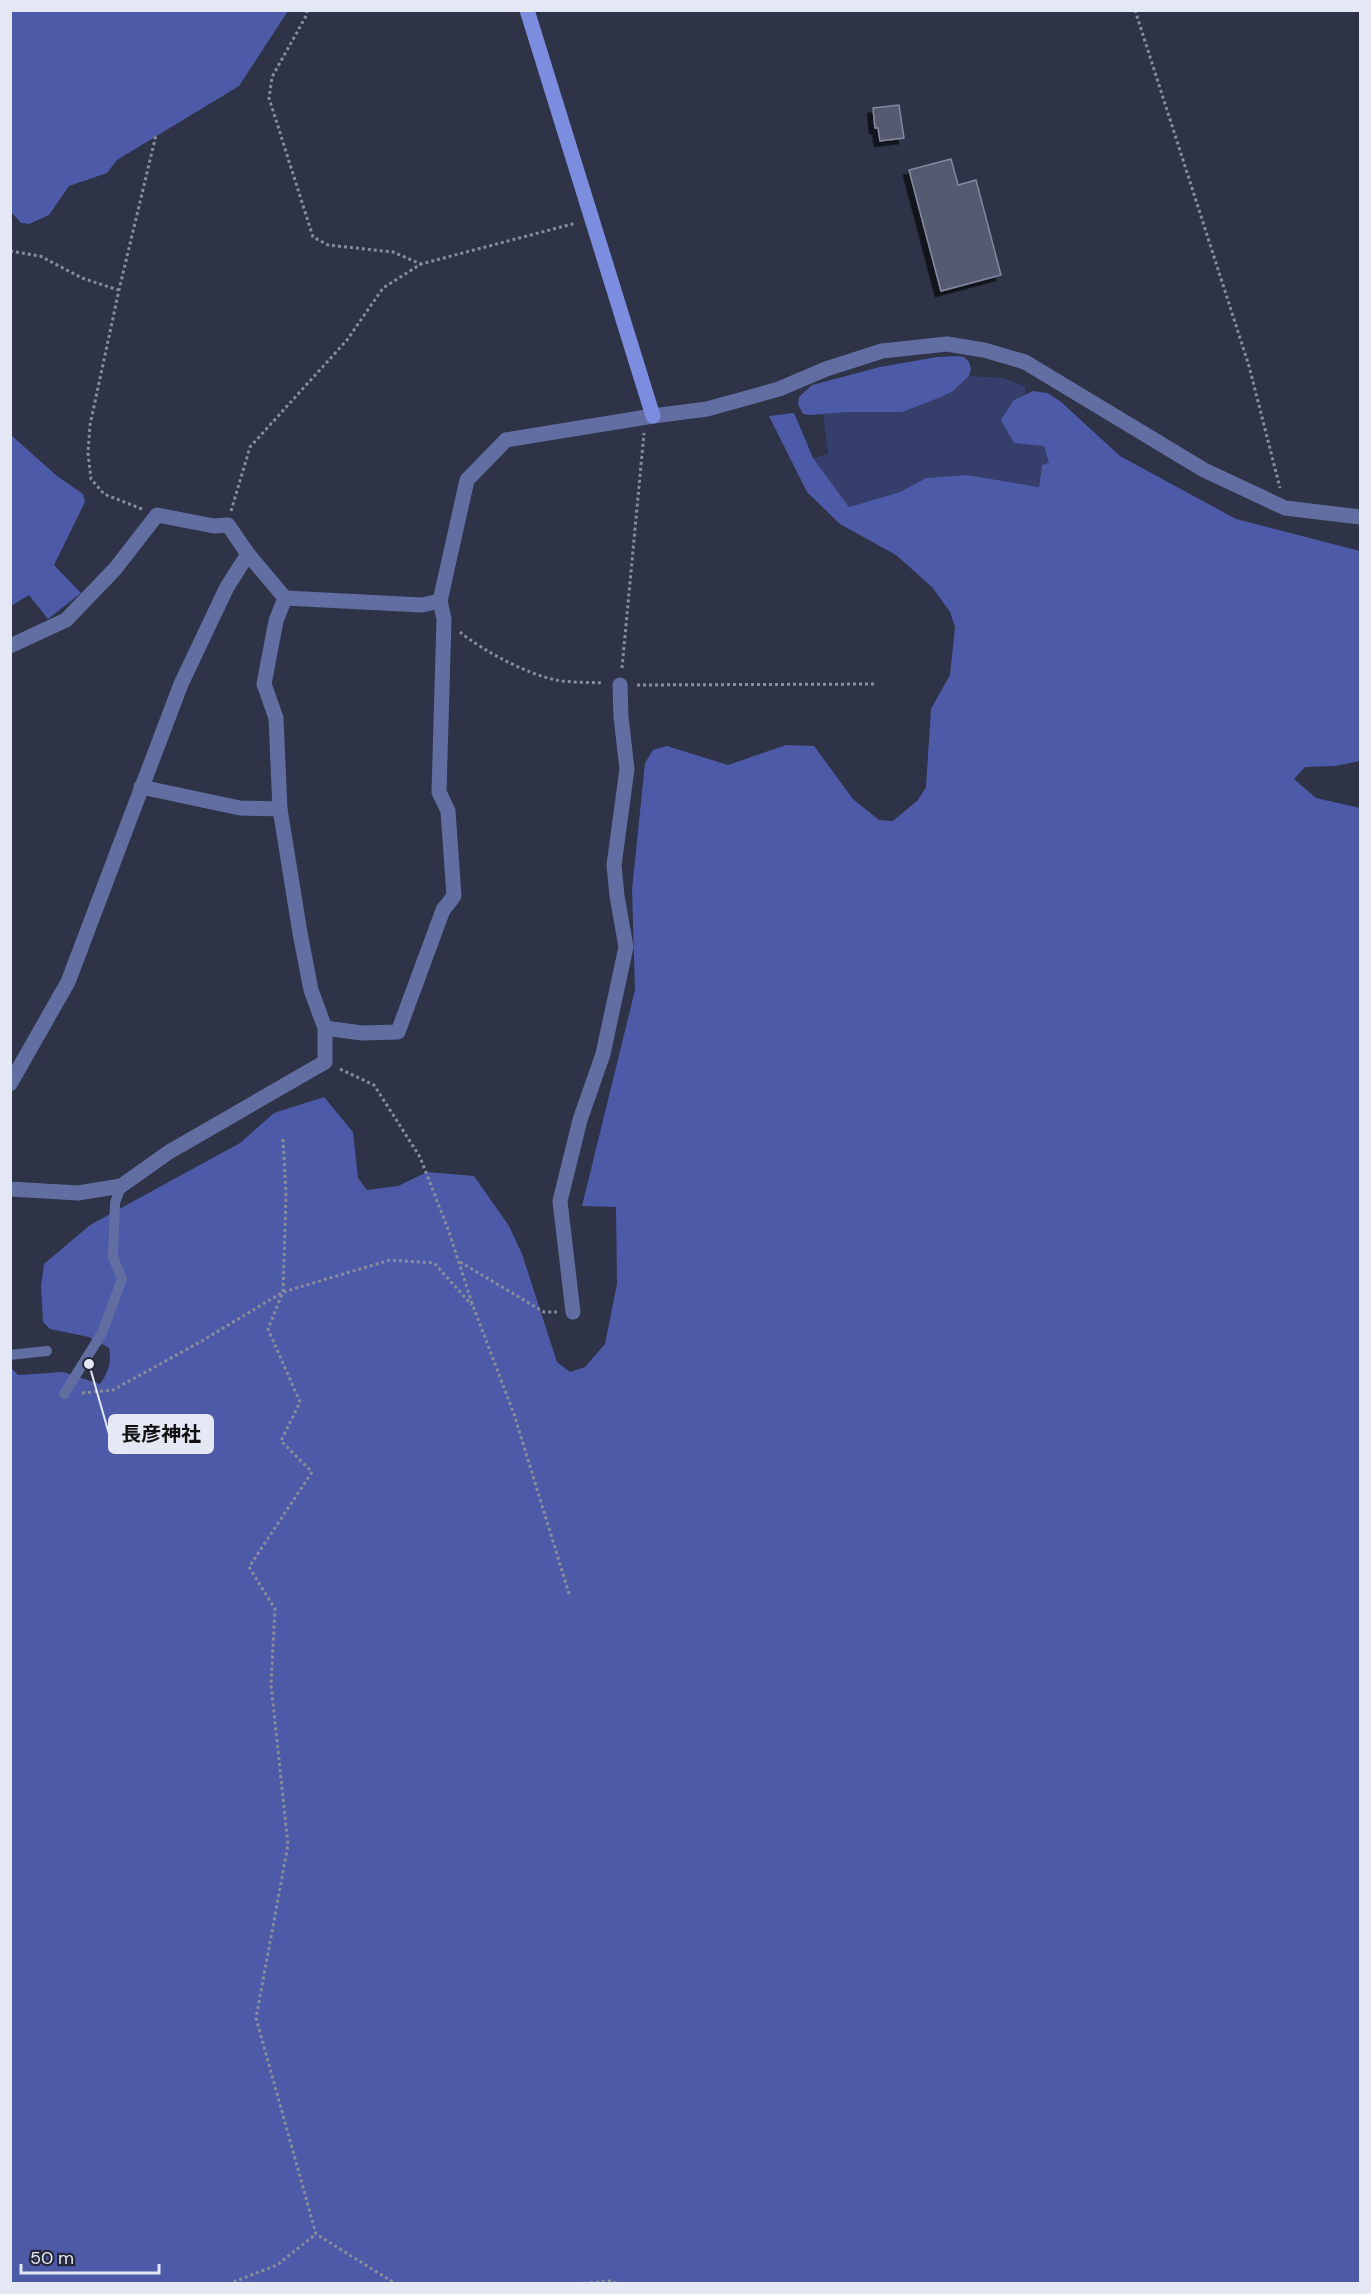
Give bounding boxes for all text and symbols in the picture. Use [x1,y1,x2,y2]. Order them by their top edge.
callout: 長彦神社 [109,1415,213,1453]
text: 長彦神社 [121,1421,201,1447]
scale bar [21,2237,159,2275]
text: 50 m [30,2246,74,2270]

